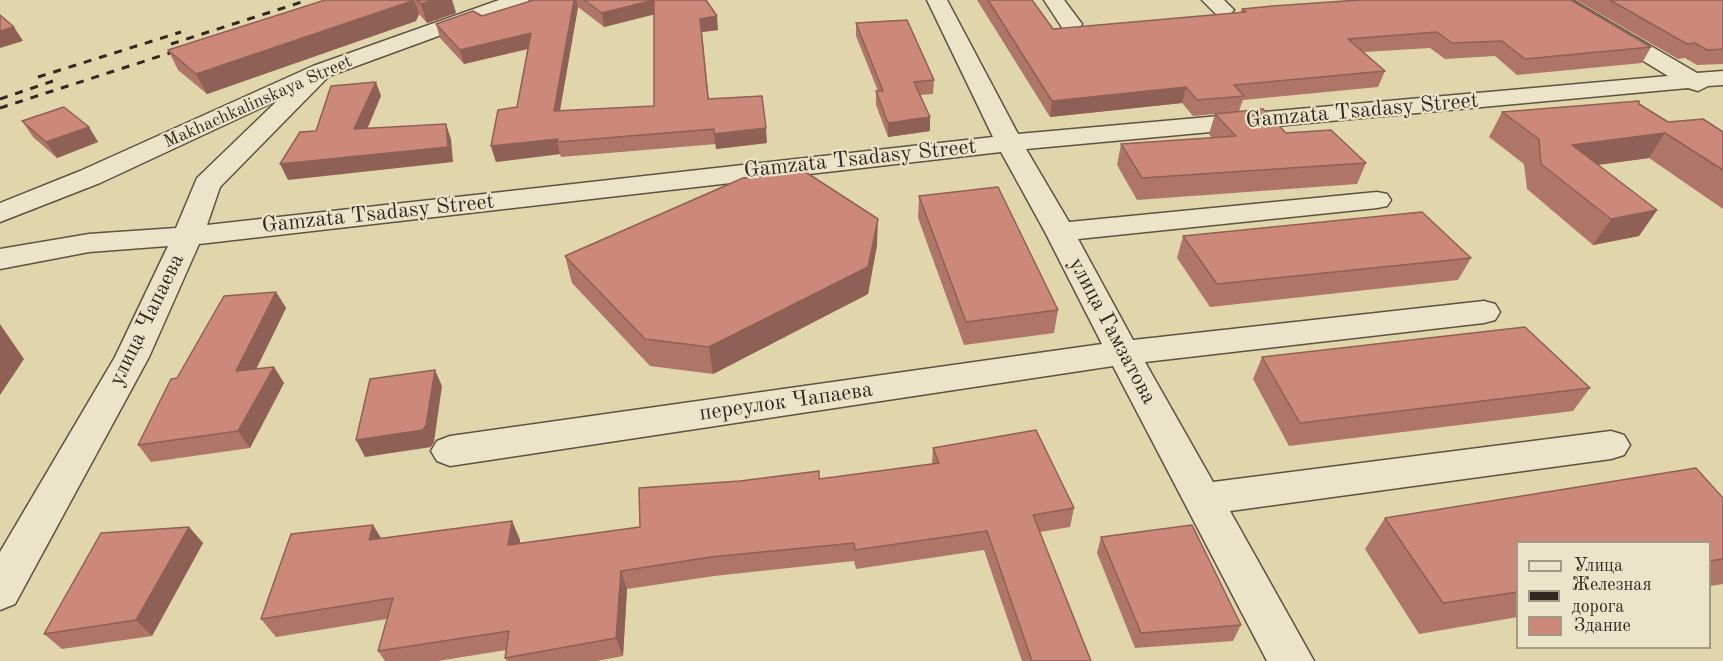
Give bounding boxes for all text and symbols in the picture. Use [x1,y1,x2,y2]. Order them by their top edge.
street label: Makhachkalinskaya Street [161,51,355,153]
street label: Gamzata Tsadasy Street [1244,88,1480,134]
street label: Gamzata Tsadasy Street [742,134,978,184]
street label: Gamzata Tsadasy Street [260,189,496,239]
street label: улица Чапаева [104,250,190,390]
street label: улица Гамзатова [1062,253,1162,409]
street label: переулок Чапаева [698,377,874,427]
legend [1516,541,1711,649]
text: Улица [1574,557,1623,575]
text: Железная дорога [1572,576,1652,616]
text: Здание [1574,617,1631,635]

